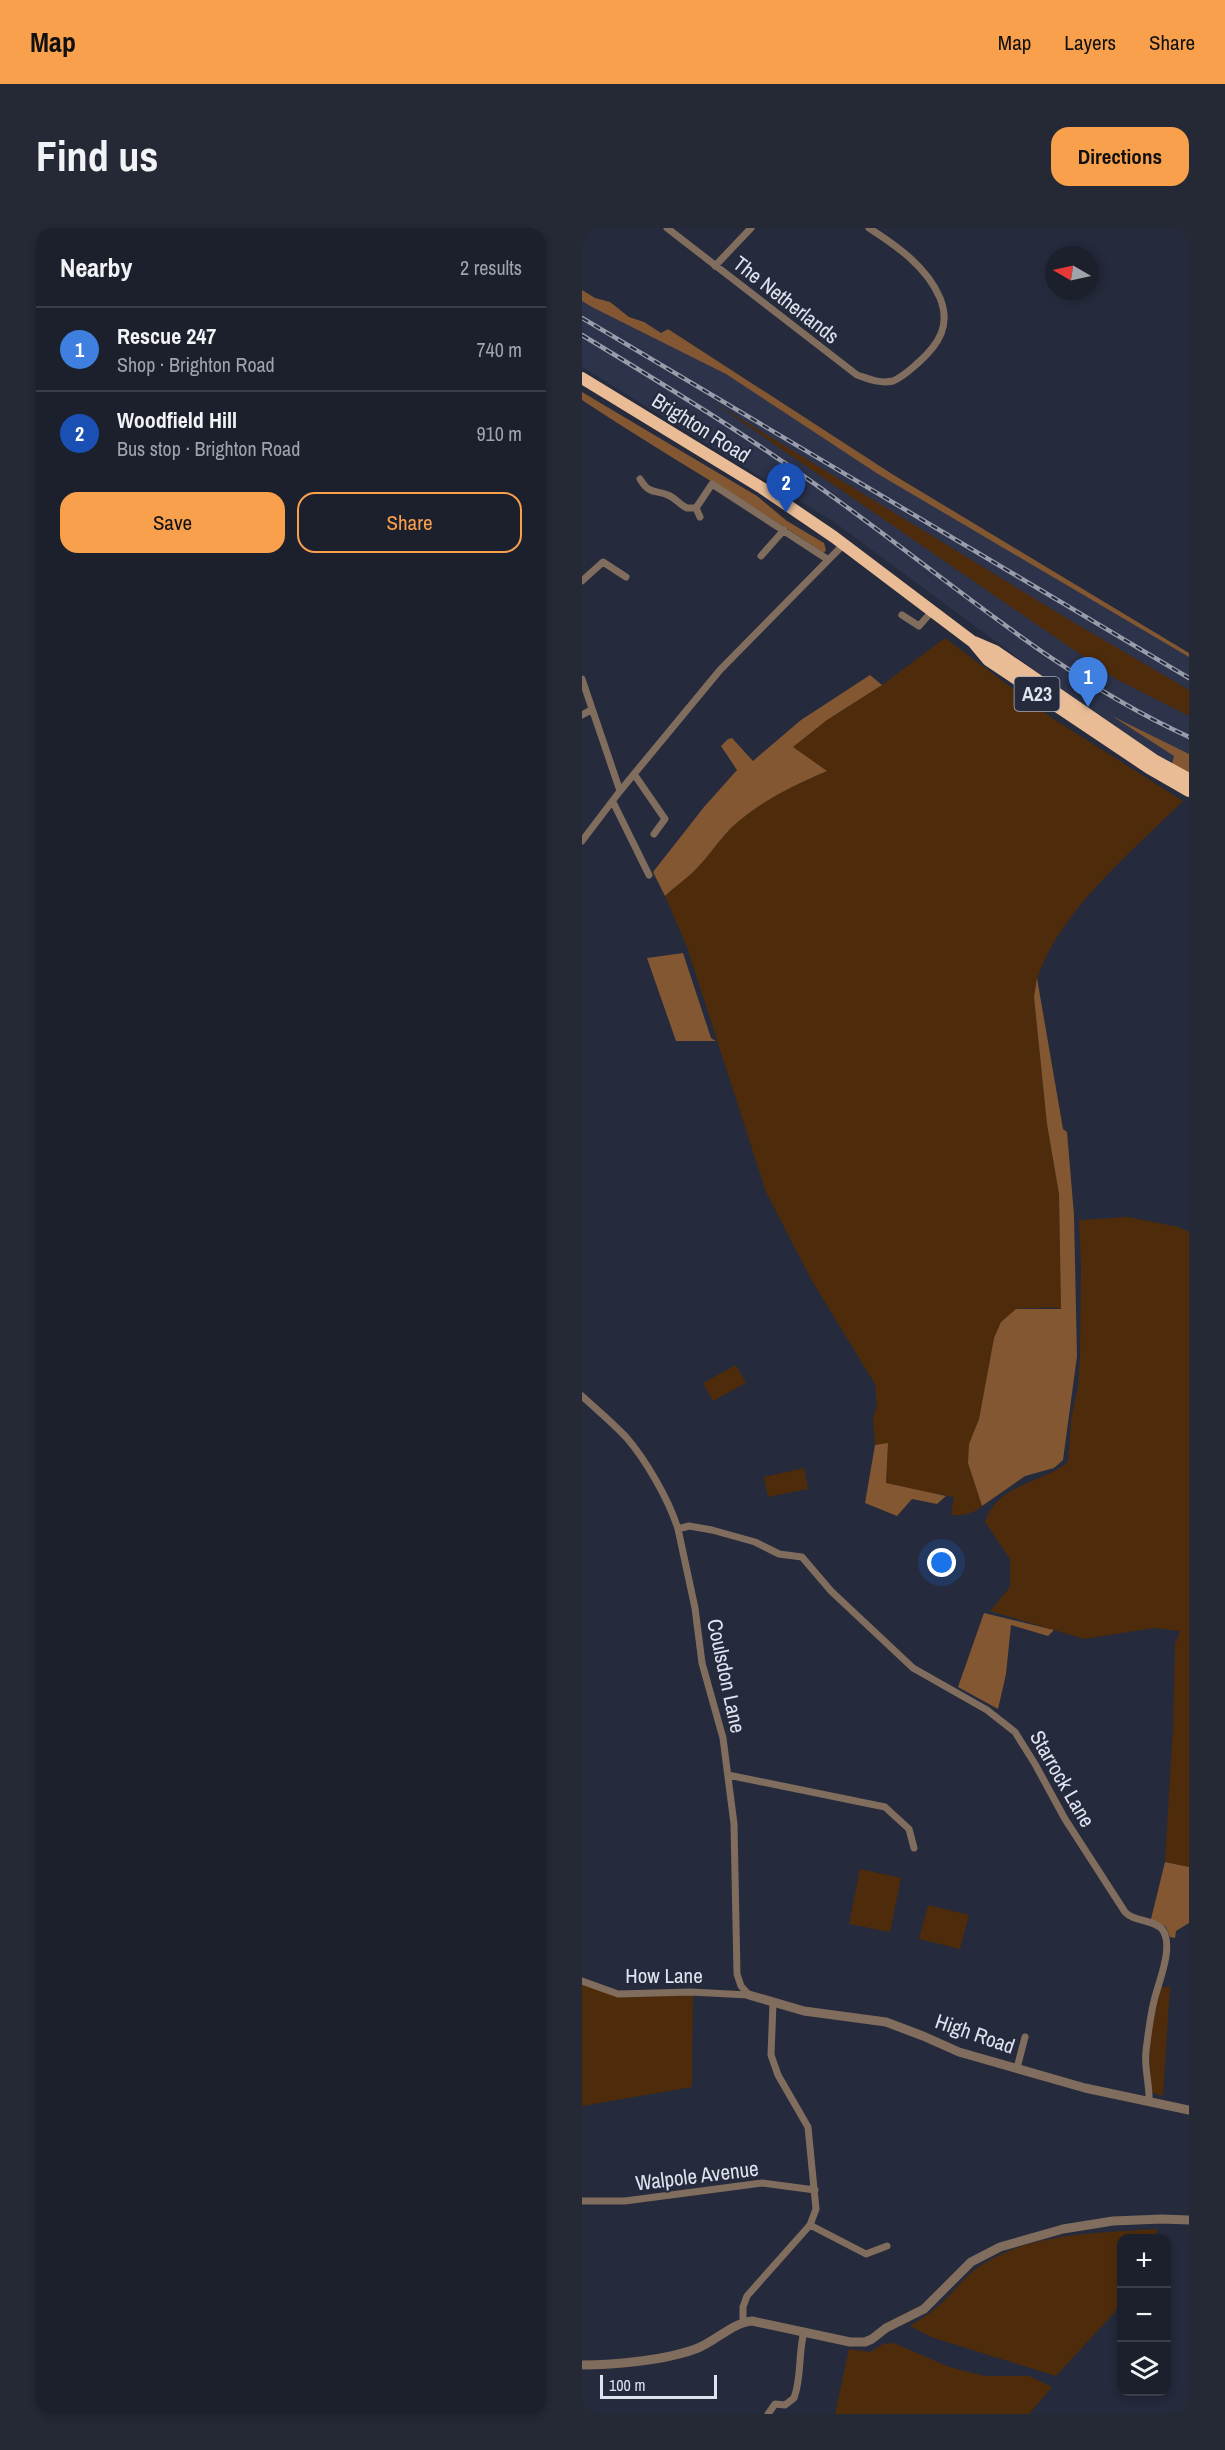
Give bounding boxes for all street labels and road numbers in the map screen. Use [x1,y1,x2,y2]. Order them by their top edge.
street label: The Netherlands [727,249,845,350]
street label: Brighton Road [646,386,756,469]
road number: A23 [1014,677,1060,711]
street label: Coulsdon Lane [700,1616,753,1736]
street label: Starrock Lane [1023,1725,1102,1832]
street label: How Lane [625,1961,703,1990]
street label: High Road [932,2006,1019,2061]
street label: Walpole Avenue [634,2154,760,2197]

